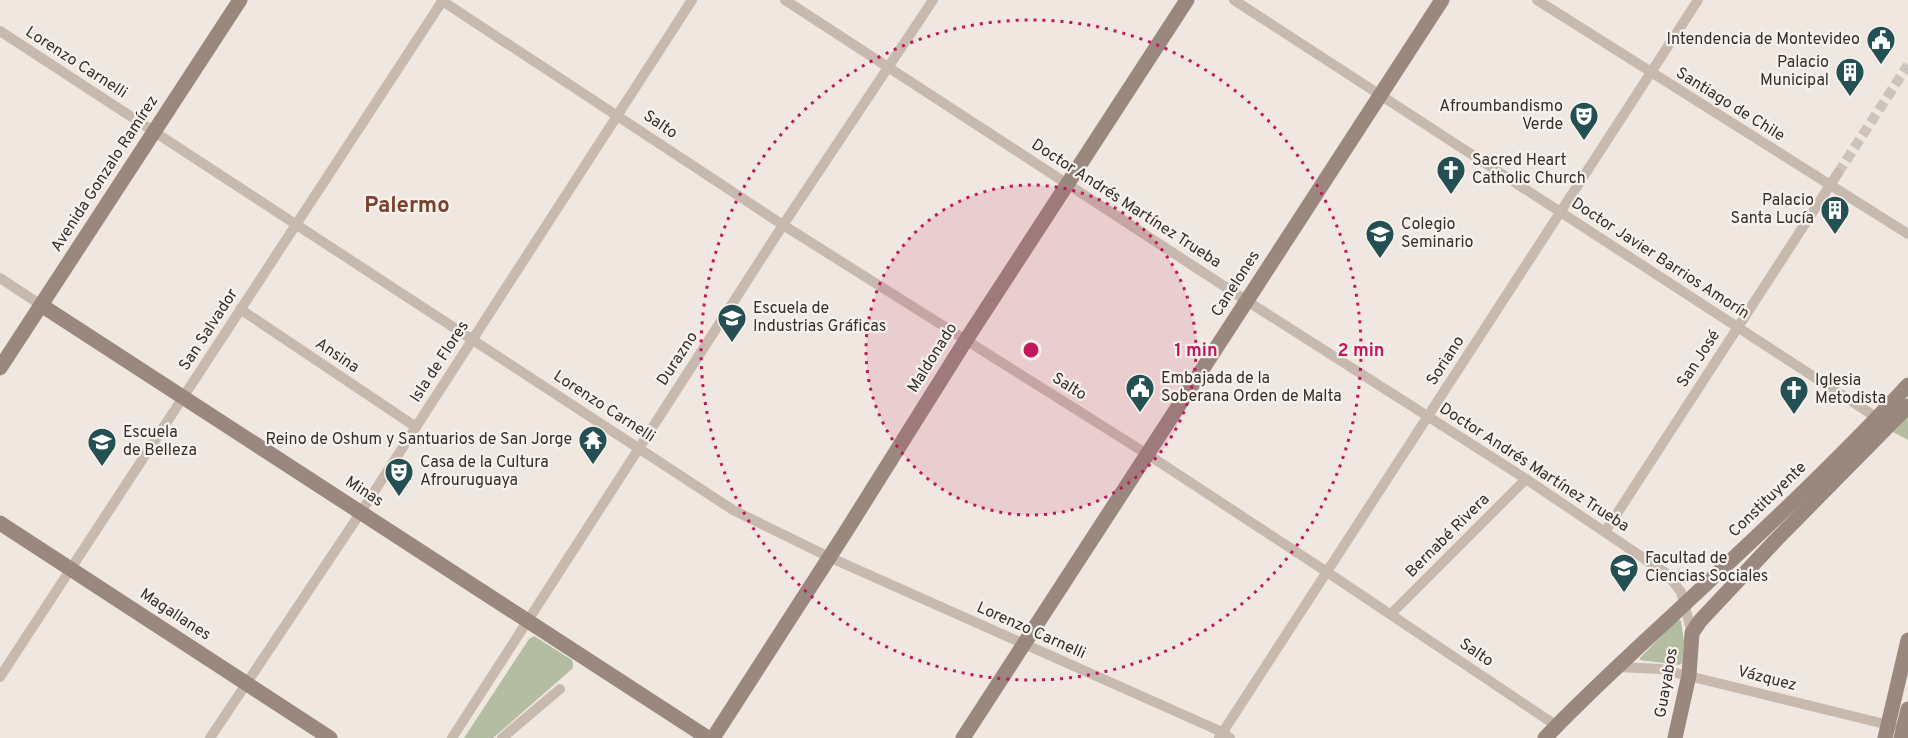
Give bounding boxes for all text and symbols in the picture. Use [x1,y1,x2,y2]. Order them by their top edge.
street label: Lorenzo Carnelli [21,23,131,103]
public building icon: Intendencia de Montevideo [1865,24,1897,66]
place label: Intendencia de Montevideo [1666,30,1860,50]
place label: Palacio Municipal [1760,53,1829,91]
building icon: Palacio Municipal [1834,56,1866,98]
street label: Santiago de Chile [1672,63,1788,147]
street label: Avenida Gonzalo Ramírez [47,92,163,256]
place label: Afroumbandismo Verde [1439,97,1563,135]
theatre icon: Afroumbandismo Verde [1568,100,1600,142]
street label: Salto [639,106,681,144]
street label: Doctor Andrés Martínez Trueba [1027,135,1225,273]
place label: Sacred Heart Catholic Church [1472,151,1586,189]
church icon: Sacred Heart Catholic Church [1435,154,1467,196]
place label: Palacio Santa Lucía [1731,191,1814,229]
district label: Palermo [364,193,450,220]
street label: Doctor Javier Barrios Amorín [1567,194,1753,324]
building icon: Palacio Santa Lucía [1819,194,1851,236]
place label: Colegio Seminario [1401,215,1474,253]
school or university icon: Colegio Seminario [1364,218,1396,260]
street label: Canelones [1207,247,1265,321]
street label: San Salvador [175,285,243,375]
place label: Escuela de Industrias Gráficas [753,299,886,337]
school or university icon: Escuela de Industrias Gráficas [716,302,748,344]
street label: Isla de Flores [406,317,474,407]
street label: Maldonado [904,319,962,397]
street label: San José [1673,327,1725,391]
street label: Durazno [653,328,703,390]
street label: Soriano [1423,332,1469,390]
street label: Ansina [311,334,363,378]
centre of rings [1021,340,1041,360]
text: 1 min [1174,340,1218,363]
text: 2 min [1337,340,1385,363]
street label: Lorenzo Carnelli [549,367,659,447]
street label: Salto [1048,369,1090,405]
place label: Embajada de la Soberana Orden de Malta [1161,369,1342,407]
place label: Iglesia Metodista [1815,371,1886,409]
public building icon: Embajada de la Soberana Orden de Malta [1124,372,1156,414]
church icon: Iglesia Metodista [1778,374,1810,416]
street label: Doctor Andrés Martínez Trueba [1435,399,1633,537]
place label: Escuela de Belleza [123,423,197,461]
temple icon: Reino de Oshum y Santuarios de San Jorge [577,424,609,466]
school or university icon: Escuela de Belleza [86,426,118,468]
place label: Reino de Oshum y Santuarios de San Jorge [265,430,572,450]
place label: Casa de la Cultura Afrouruguaya [420,453,549,491]
theatre icon: Casa de la Cultura Afrouruguaya [383,456,415,498]
street label: Constituyente [1725,458,1811,542]
street label: Minas [341,472,387,512]
street label: Bernabé Rivera [1402,490,1494,582]
place label: Facultad de Ciencias Sociales [1645,549,1768,587]
school or university icon: Facultad de Ciencias Sociales [1608,552,1640,594]
street label: Magallanes [136,585,214,645]
street label: Lorenzo Carnelli [973,598,1089,664]
street label: Salto [1455,634,1497,672]
street label: Guayabos [1651,647,1683,719]
street label: Vázquez [1735,662,1799,696]

